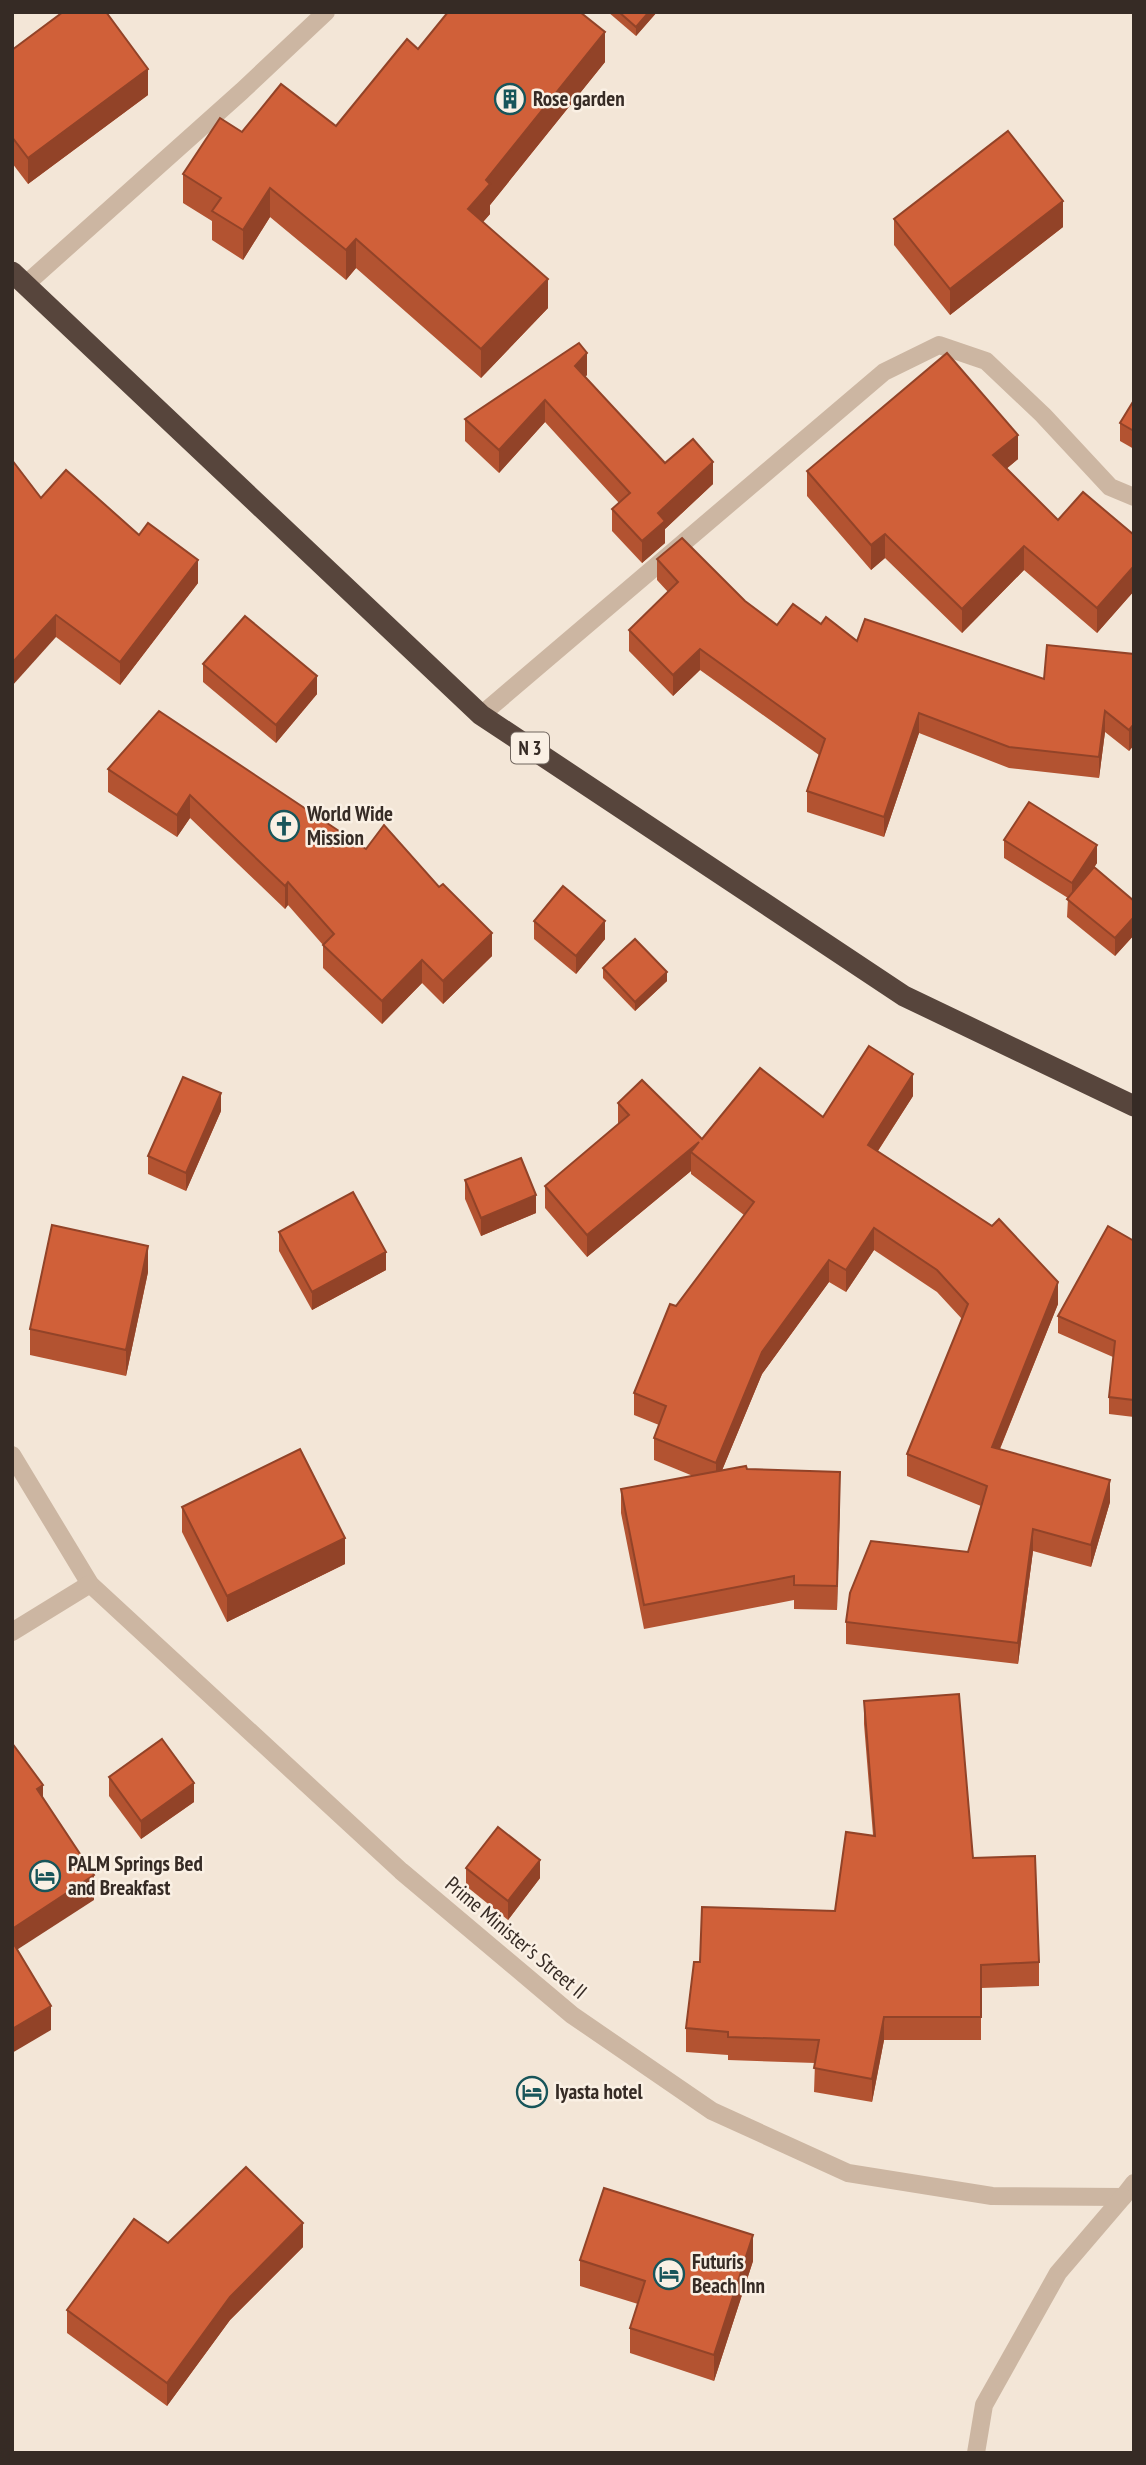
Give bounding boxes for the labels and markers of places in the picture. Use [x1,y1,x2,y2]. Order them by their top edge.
building icon: Rose garden [493,82,527,116]
place label: Rose garden [533,85,625,112]
place label: World Wide Mission [306,800,393,851]
church icon: World Wide Mission [267,809,301,843]
place label: PALM Springs Bed and Breakfast [68,1850,203,1901]
hotel icon: PALM Springs Bed and Breakfast [28,1859,62,1893]
hotel icon: Iyasta hotel [515,2075,549,2109]
place label: Iyasta hotel [555,2078,643,2105]
place label: Futuris Beach Inn [692,2248,765,2299]
hotel icon: Futuris Beach Inn [652,2257,686,2291]

